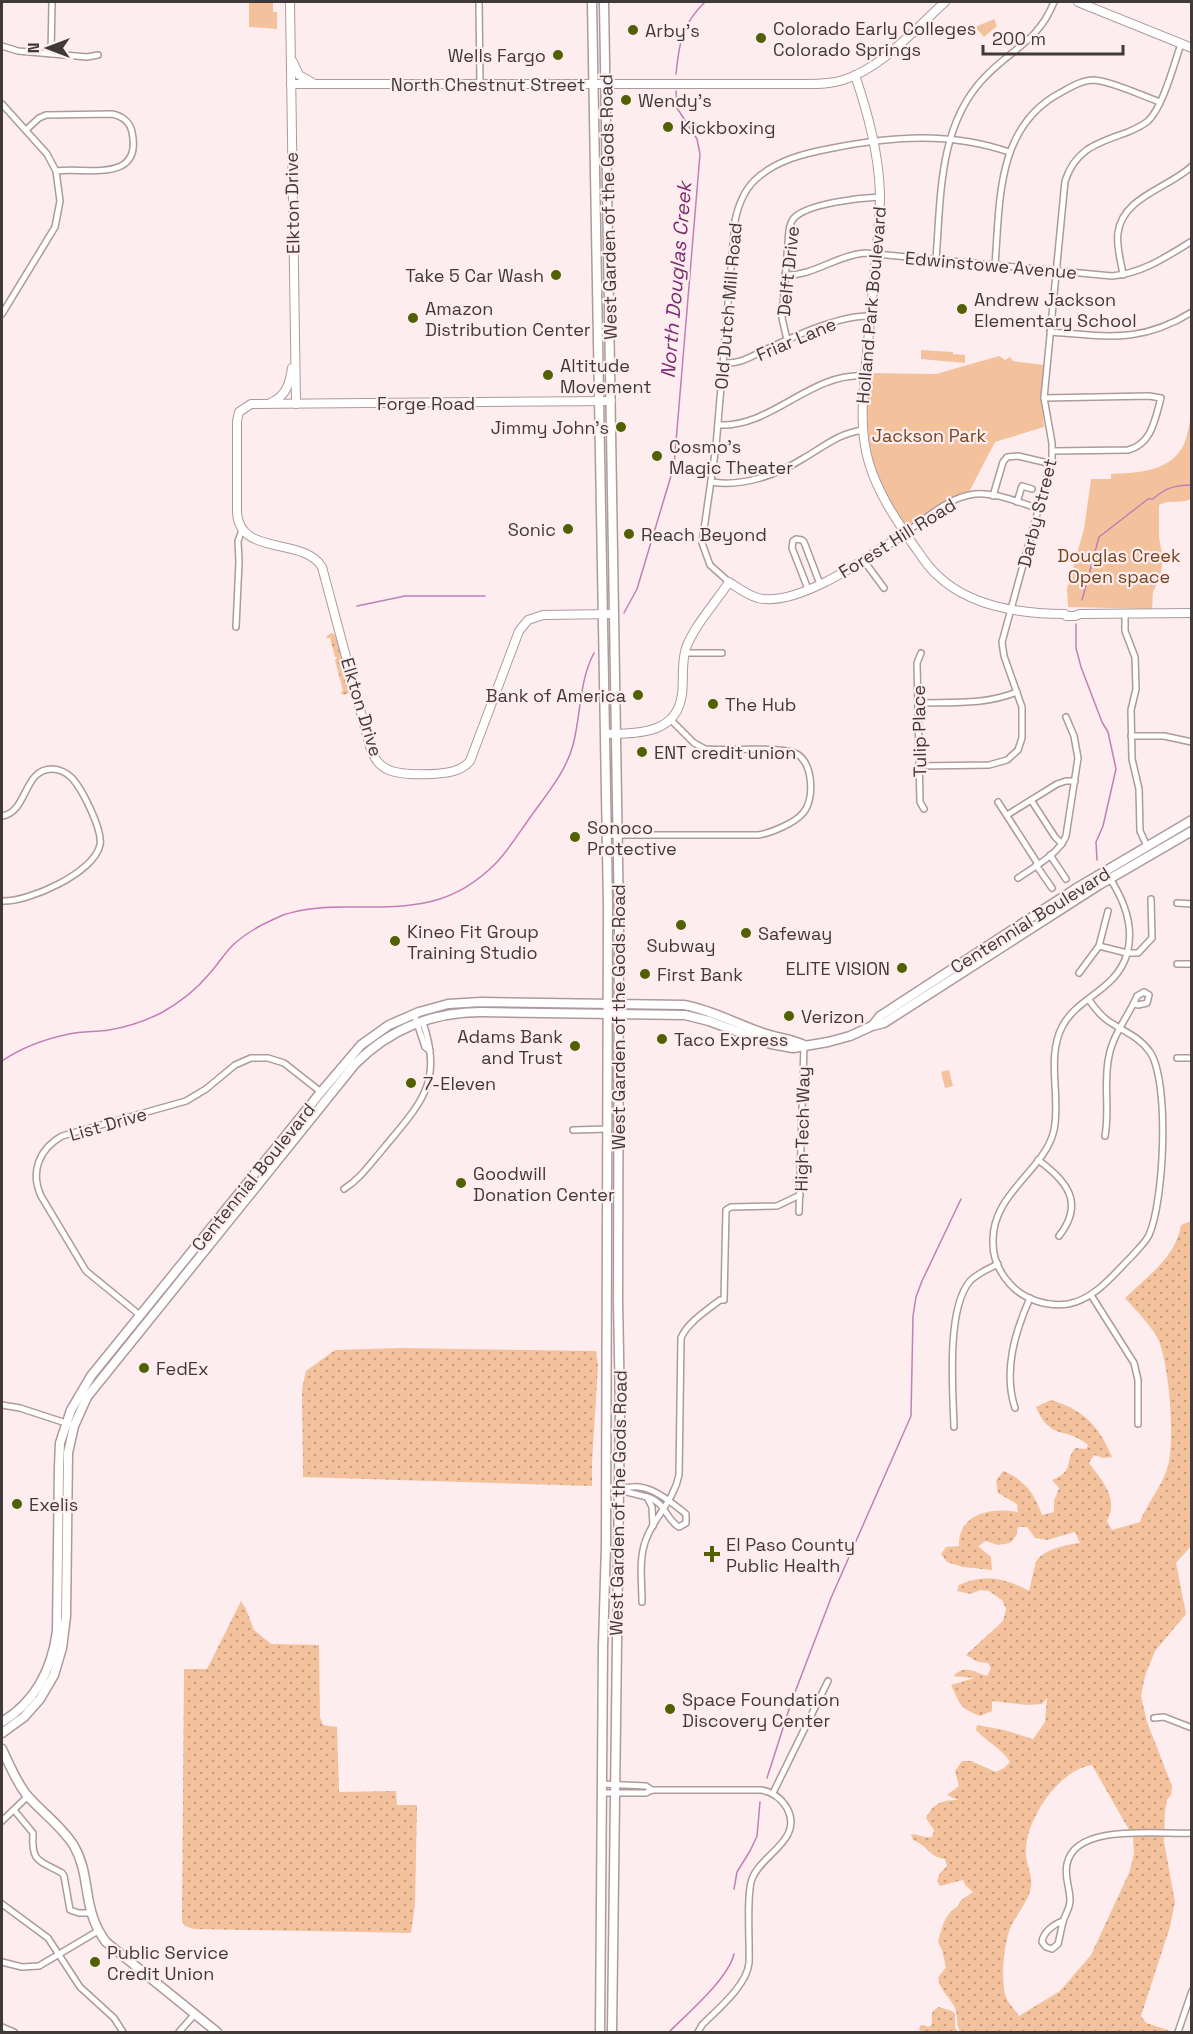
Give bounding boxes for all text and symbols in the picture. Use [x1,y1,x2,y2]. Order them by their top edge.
place label: Colorado Early Colleges Colorado Springs [773,17,976,61]
north arrow [18,18,78,78]
scale bar [983,18,1122,56]
place label: Arby's [645,19,700,42]
marker: Arby's [626,23,640,37]
text: 200 m [992,27,1046,50]
marker: Colorado Early Colleges Colorado Springs [754,31,768,45]
text: N [23,43,44,53]
place label: Wells Fargo [448,44,546,67]
marker: Wells Fargo [551,48,565,62]
street label: North Chestnut Street [391,73,585,96]
street label: West Garden of the Gods Road [594,74,622,340]
place label: Wendy's [638,89,712,112]
marker: Wendy's [619,93,633,107]
place label: Kickboxing [680,116,776,139]
marker: Kickboxing [661,120,675,134]
street label: Elkton Drive [280,152,304,254]
water label: North Douglas Creek [654,179,698,379]
street label: Holland Park Boulevard [851,205,891,405]
street label: Old Dutch Mill Road [709,222,747,390]
street label: Delft Drive [772,225,804,317]
street label: Edwinstowe Avenue [904,246,1078,284]
place label: Take 5 Car Wash [405,264,544,287]
marker: Take 5 Car Wash [549,268,563,282]
place label: Andrew Jackson Elementary School [974,288,1137,332]
place label: Amazon Distribution Center [425,297,591,341]
marker: Andrew Jackson Elementary School [955,302,969,316]
marker: Amazon Distribution Center [406,311,420,325]
street label: Friar Lane [753,312,839,366]
place label: Altitude Movement [560,354,652,398]
marker: Altitude Movement [541,368,555,382]
street label: Forge Road [377,392,475,415]
place label: Jimmy John's [491,416,609,439]
marker: Jimmy John's [614,420,628,434]
park label: Jackson Park [872,424,986,447]
place label: Cosmo's Magic Theater [669,435,793,479]
marker: Cosmo's Magic Theater [650,449,664,463]
street label: Darby Street [1012,456,1062,570]
street label: Forest Hill Road [834,493,960,583]
place label: Sonic [508,518,556,541]
marker: Sonic [561,522,575,536]
place label: Reach Beyond [641,523,767,546]
marker: Reach Beyond [622,527,636,541]
park label: Douglas Creek Open space [1057,544,1181,588]
street label: Elkton Drive [336,655,388,759]
place label: Bank of America [486,684,626,707]
street label: Tulip Place [907,685,931,777]
marker: Bank of America [631,688,645,702]
place label: The Hub [725,693,796,716]
marker: The Hub [706,697,720,711]
place label: ENT credit union [654,741,796,764]
marker: ENT credit union [635,745,649,759]
place label: Sonoco Protective [587,816,677,860]
marker: Sonoco Protective [568,830,582,844]
street label: Centennial Boulevard [946,861,1114,979]
street label: West Garden of the Gods Road [607,884,630,1150]
marker: Subway [674,918,688,932]
place label: Kineo Fit Group Training Studio [407,920,539,964]
place label: Safeway [758,922,832,945]
marker: Safeway [739,926,753,940]
marker: Kineo Fit Group Training Studio [388,934,402,948]
place label: Subway [647,934,715,957]
place label: ELITE VISION [786,957,890,980]
marker: ELITE VISION [895,961,909,975]
place label: First Bank [657,963,743,986]
marker: First Bank [638,967,652,981]
place label: Verizon [801,1005,865,1028]
marker: Verizon [782,1009,796,1023]
place label: Adams Bank and Trust [457,1025,563,1069]
place label: Taco Express [674,1028,788,1051]
marker: Taco Express [655,1032,669,1046]
marker: Adams Bank and Trust [568,1039,582,1053]
street label: High Tech Way [789,1066,815,1192]
place label: 7-Eleven [423,1072,496,1095]
marker: 7-Eleven [404,1076,418,1090]
street label: Centennial Boulevard [186,1098,320,1256]
street label: List Drive [67,1102,149,1146]
place label: Goodwill Donation Center [473,1162,615,1206]
marker: Goodwill Donation Center [454,1176,468,1190]
place label: FedEx [156,1357,209,1380]
marker: FedEx [137,1361,151,1375]
street label: West Garden of the Gods Road [604,1370,632,1636]
place label: Exelis [29,1493,78,1516]
marker: Exelis [10,1497,24,1511]
place label: El Paso County Public Health [726,1533,855,1577]
marker: El Paso County Public Health [703,1545,721,1563]
place label: Space Foundation Discovery Center [682,1688,840,1732]
marker: Space Foundation Discovery Center [663,1702,677,1716]
place label: Public Service Credit Union [107,1941,229,1985]
marker: Public Service Credit Union [88,1955,102,1969]

